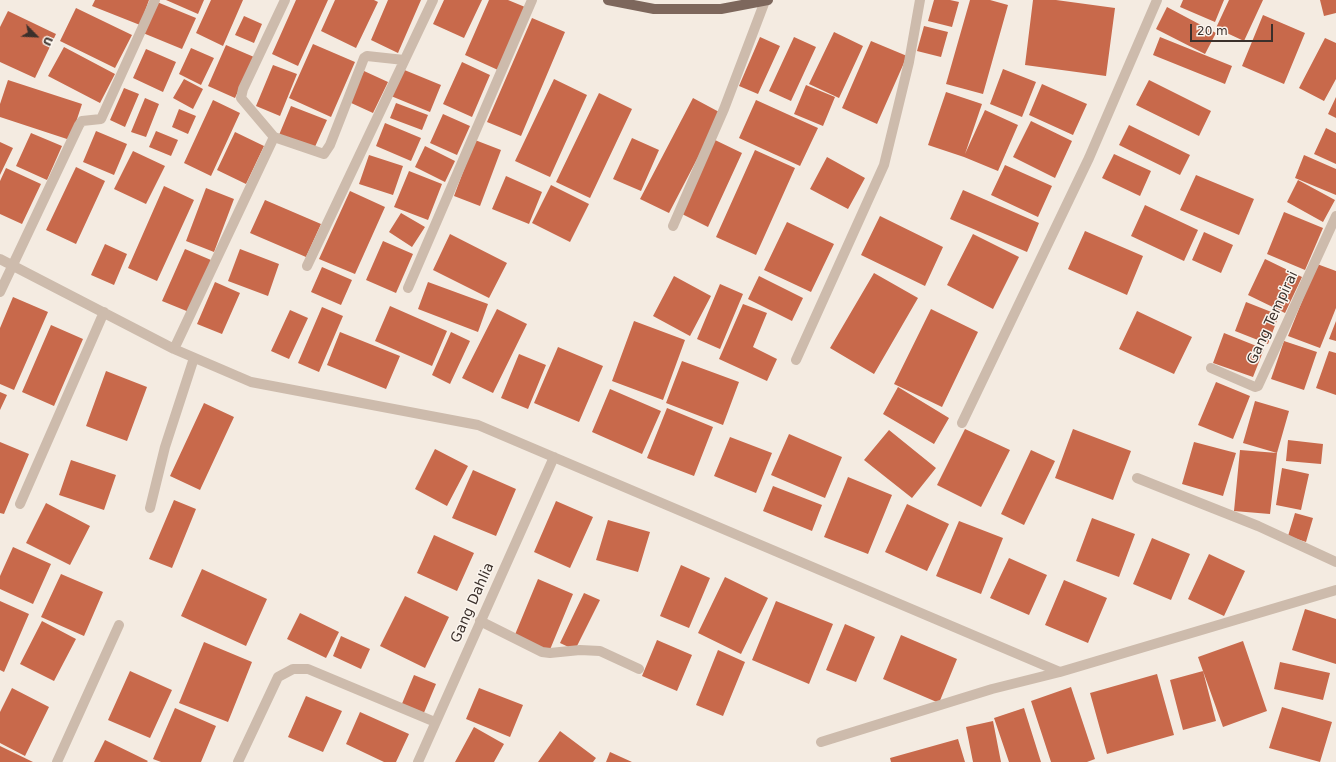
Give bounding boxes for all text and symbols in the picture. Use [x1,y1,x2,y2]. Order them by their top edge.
north arrow [16,16,56,56]
scale bar [1192,16,1275,42]
text: 20 m [1197,24,1228,38]
text: U [40,34,55,48]
street label: Gang Tempirai [1244,269,1302,367]
street label: Gang Dahlia [448,560,498,646]

